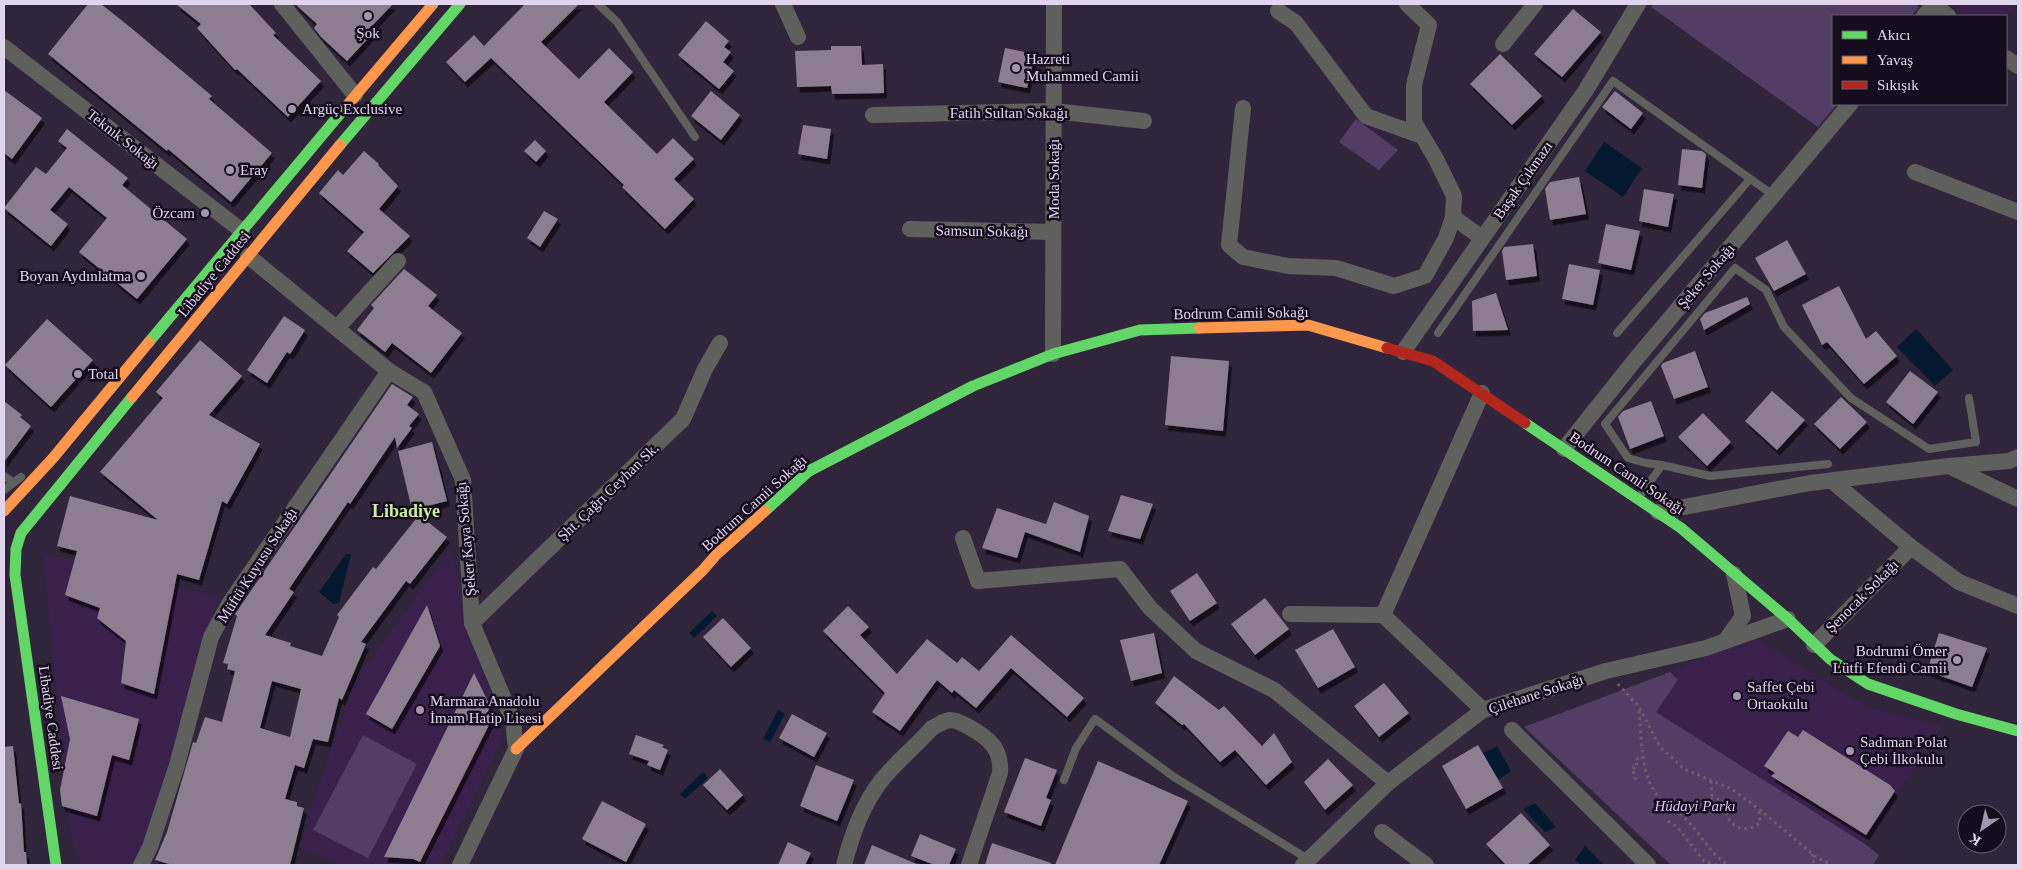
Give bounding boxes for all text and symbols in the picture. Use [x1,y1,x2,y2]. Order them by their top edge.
marker: Şok [362,10,374,22]
legend [1832,15,2007,105]
place label: Şok [356,25,380,41]
text: Akıcı [1877,27,1910,43]
place label: Hazreti Muhammed Camii [1026,51,1139,84]
text: Yavaş [1877,52,1913,68]
marker: Hazreti Muhammed Camii [1010,62,1022,74]
text: Sıkışık [1877,77,1919,93]
place label: Argüç Exclusive [302,101,402,117]
marker: Argüç Exclusive [286,103,298,115]
street label: Fatih Sultan Sokağı [950,105,1068,121]
street label: Teknık Sokağı [84,106,162,172]
street label: Başak Çıkmazı [1490,138,1556,222]
street label: Moda Sokağı [1046,139,1062,219]
place label: Eray [240,162,269,178]
marker: Eray [224,164,236,176]
place label: Özcam [153,205,195,221]
marker: Özcam [199,207,211,219]
street label: Samsun Sokağı [935,222,1029,240]
street label: Libadiye Caddesi [175,228,253,320]
street label: Şeker Sokağı [1674,240,1738,312]
place label: Boyan Aydınlatma [19,268,131,284]
marker: Boyan Aydınlatma [135,270,147,282]
street label: Bodrum Camii Sokağı [1173,304,1309,322]
place label: Total [88,366,119,382]
marker: Total [72,368,84,380]
street label: Bodrum Camii Sokağı [1567,429,1687,517]
street label: Şht. Çağrı Ceyhan Sk. [554,440,662,544]
street label: Bodrum Camii Sokağı [698,452,810,554]
street label: Şeker Kaya Sokağı [453,481,479,597]
district label: Libadiye [372,501,440,521]
street label: Müftü Kuyusu Sokağı [214,505,300,625]
street label: Şenocak Sokağı [1822,556,1902,636]
place label: Bodrumi Ömer Lütfi Efendi Camii [1833,643,1947,676]
marker: Bodrumi Ömer Lütfi Efendi Camii [1951,654,1963,666]
street label: Libadiye Caddesi [36,665,66,771]
street label: Çilehane Sokağı [1487,671,1585,717]
place label: Saffet Çebi Ortaokulu [1747,679,1815,712]
marker: Saffet Çebi Ortaokulu [1731,690,1743,702]
place label: Marmara Anadolu İmam Hatip Lisesi [430,693,542,726]
marker: Marmara Anadolu İmam Hatip Lisesi [414,704,426,716]
place label: Sadıman Polat Çebi İlkokulu [1860,734,1948,767]
marker: Sadıman Polat Çebi İlkokulu [1844,745,1856,757]
park label: Hüdayi Parkı [1653,798,1736,814]
north arrow [1957,804,2007,854]
text: K [1966,830,1984,849]

